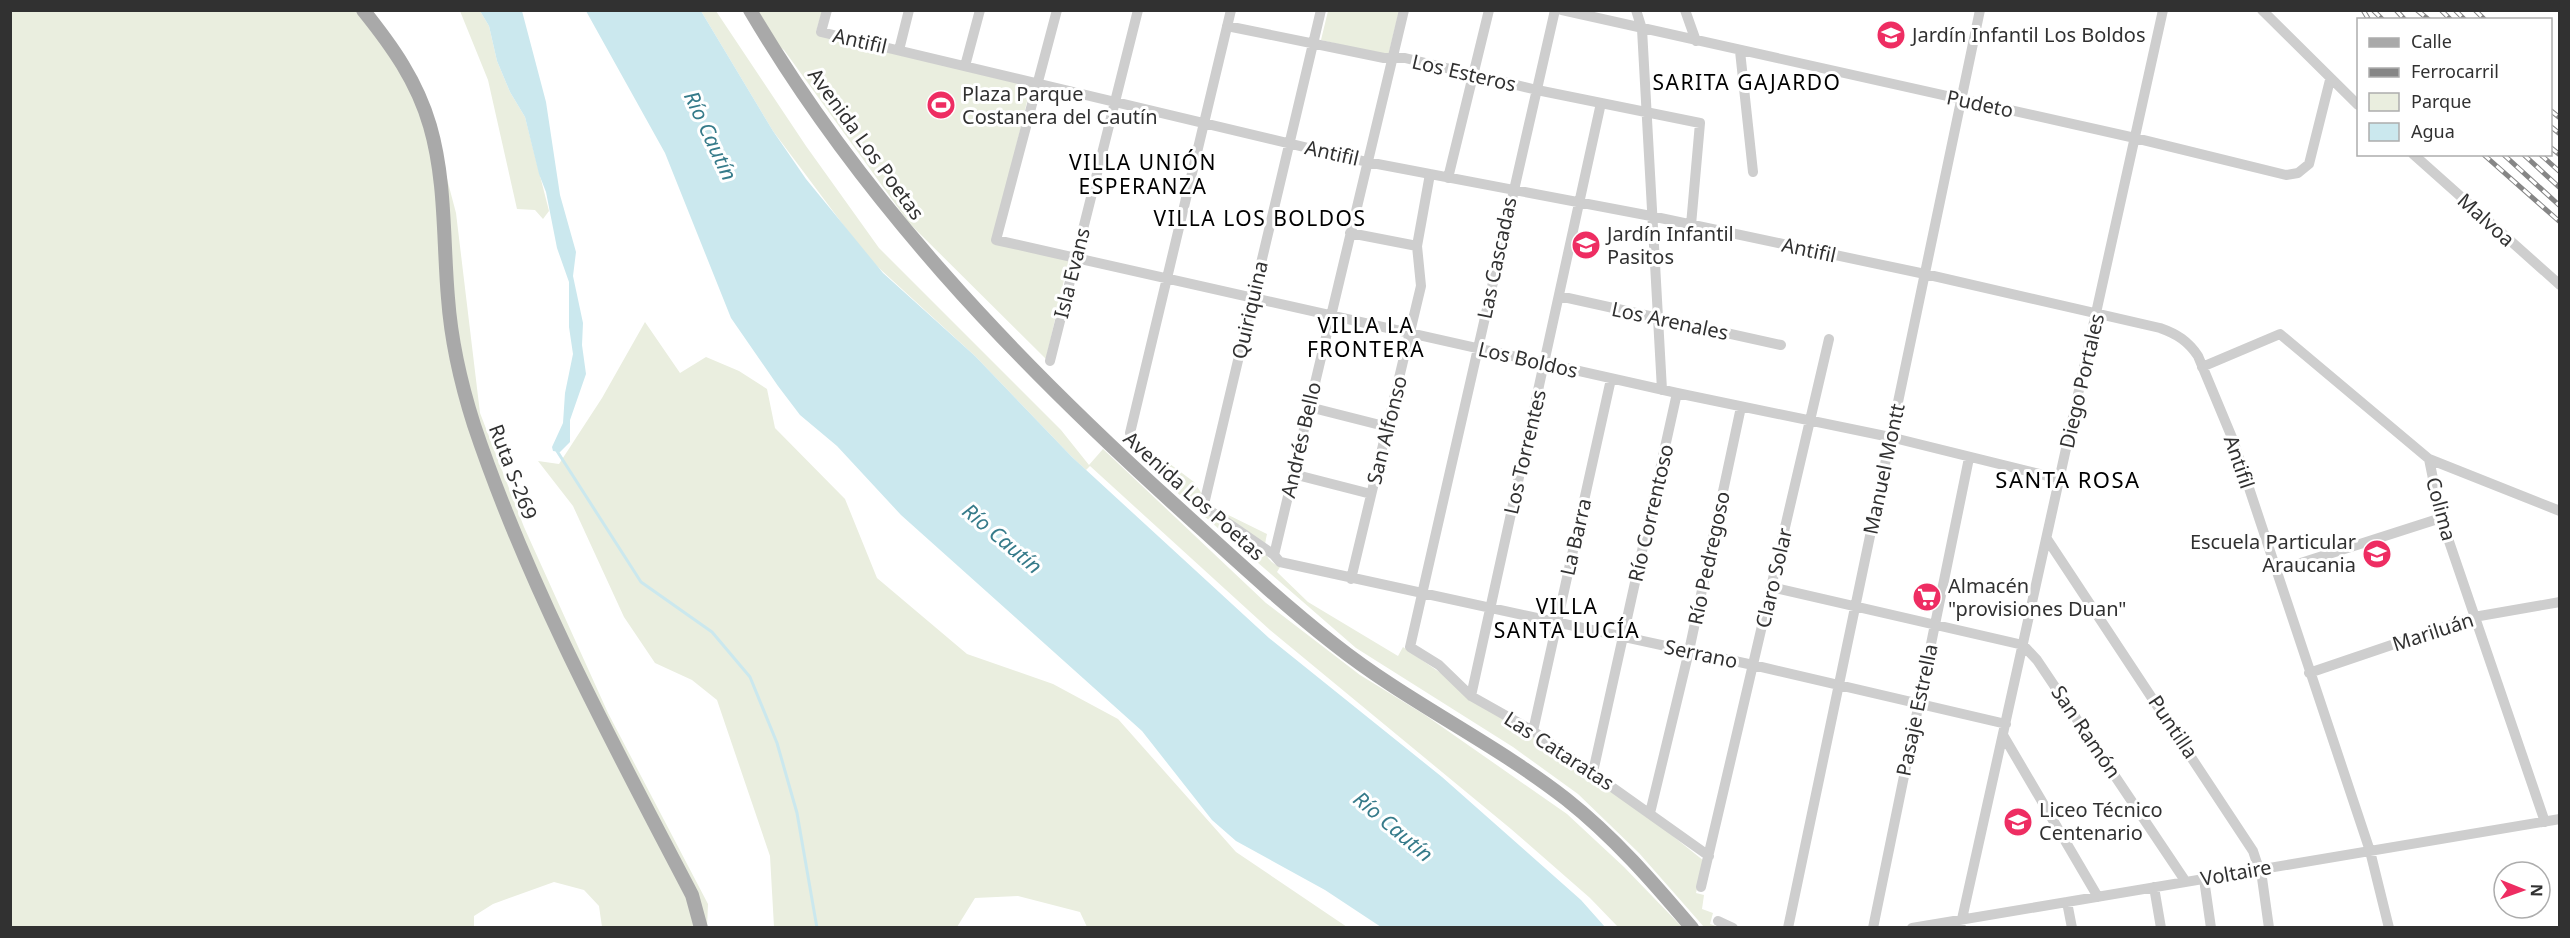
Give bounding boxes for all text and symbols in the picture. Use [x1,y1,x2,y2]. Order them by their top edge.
legend [2357,18,2552,156]
school or university icon: Jardín Infantil Los Boldos [1875,19,1907,51]
street label: Antifil [830,21,890,60]
place label: Jardín Infantil Los Boldos [1910,21,2146,48]
text: Calle [2411,29,2452,53]
street label: Los Esteros [1409,47,1519,98]
text: Ferrocarril [2411,59,2499,83]
street label: Avenida Los Poetas [802,62,931,225]
district label: SARITA GAJARDO [1653,68,1841,96]
place label: Plaza Parque Costanera del Cautín [962,80,1158,130]
street label: Pudeto [1944,83,2016,124]
water label: Río Cautín [678,86,744,185]
sports icon: Plaza Parque Costanera del Cautín [925,89,957,121]
text: Parque [2411,89,2471,113]
text: Agua [2411,119,2455,143]
street label: Antifil [1302,133,1362,172]
district label: VILLA UNIÓN ESPERANZA [1069,148,1217,200]
street label: Malvoa [2452,187,2521,252]
street label: Las Cascadas [1470,195,1523,321]
district label: VILLA LOS BOLDOS [1154,204,1366,232]
place label: Jardín Infantil Pasitos [1605,220,1734,270]
street label: Isla Evans [1047,225,1096,321]
school or university icon: Jardín Infantil Pasitos [1570,229,1602,261]
street label: Antifil [1780,231,1839,268]
street label: Quiriquina [1225,258,1274,362]
street label: Los Arenales [1609,295,1731,346]
district label: VILLA LA FRONTERA [1307,311,1425,363]
street label: Diego Portales [2053,311,2110,451]
street label: Los Boldos [1476,335,1581,384]
street label: San Alfonso [1360,373,1413,487]
street label: Andrés Bello [1274,379,1327,500]
street label: Los Torrentes [1497,387,1552,517]
street label: Manuel Montt [1857,401,1911,537]
street label: Ruta S-269 [483,420,544,523]
street label: Avenida Los Poetas [1118,425,1271,566]
street label: Antifil [2218,432,2261,492]
street label: Río Correntoso [1622,441,1679,584]
district label: SANTA ROSA [1995,464,2141,494]
street label: Colima [2420,474,2463,544]
street label: Río Pedregoso [1681,489,1736,627]
street label: La Barra [1554,496,1597,578]
water label: Río Cautín [957,497,1048,580]
street label: Claro Solar [1749,525,1798,631]
place label: Escuela Particular Araucania [2190,528,2356,578]
school or university icon: Escuela Particular Araucania [2361,538,2393,570]
place label: Almacén "provisiones Duan" [1948,572,2127,622]
supermarket icon: Almacén "provisiones Duan" [1911,581,1943,613]
district label: VILLA SANTA LUCÍA [1494,592,1640,644]
street label: Mariluán [2389,606,2477,657]
street label: Serrano [1662,633,1740,674]
street label: Pasaje Estrella [1889,641,1944,778]
street label: San Ramón [2045,680,2127,783]
street label: Puntilla [2142,690,2204,764]
street label: Las Cataratas [1499,705,1619,796]
water label: Río Cautín [1348,785,1439,868]
place label: Liceo Técnico Centenario [2039,796,2163,846]
school or university icon: Liceo Técnico Centenario [2002,806,2034,838]
street label: Voltaire [2198,853,2274,892]
north arrow [2492,860,2552,920]
text: N [2526,884,2548,897]

